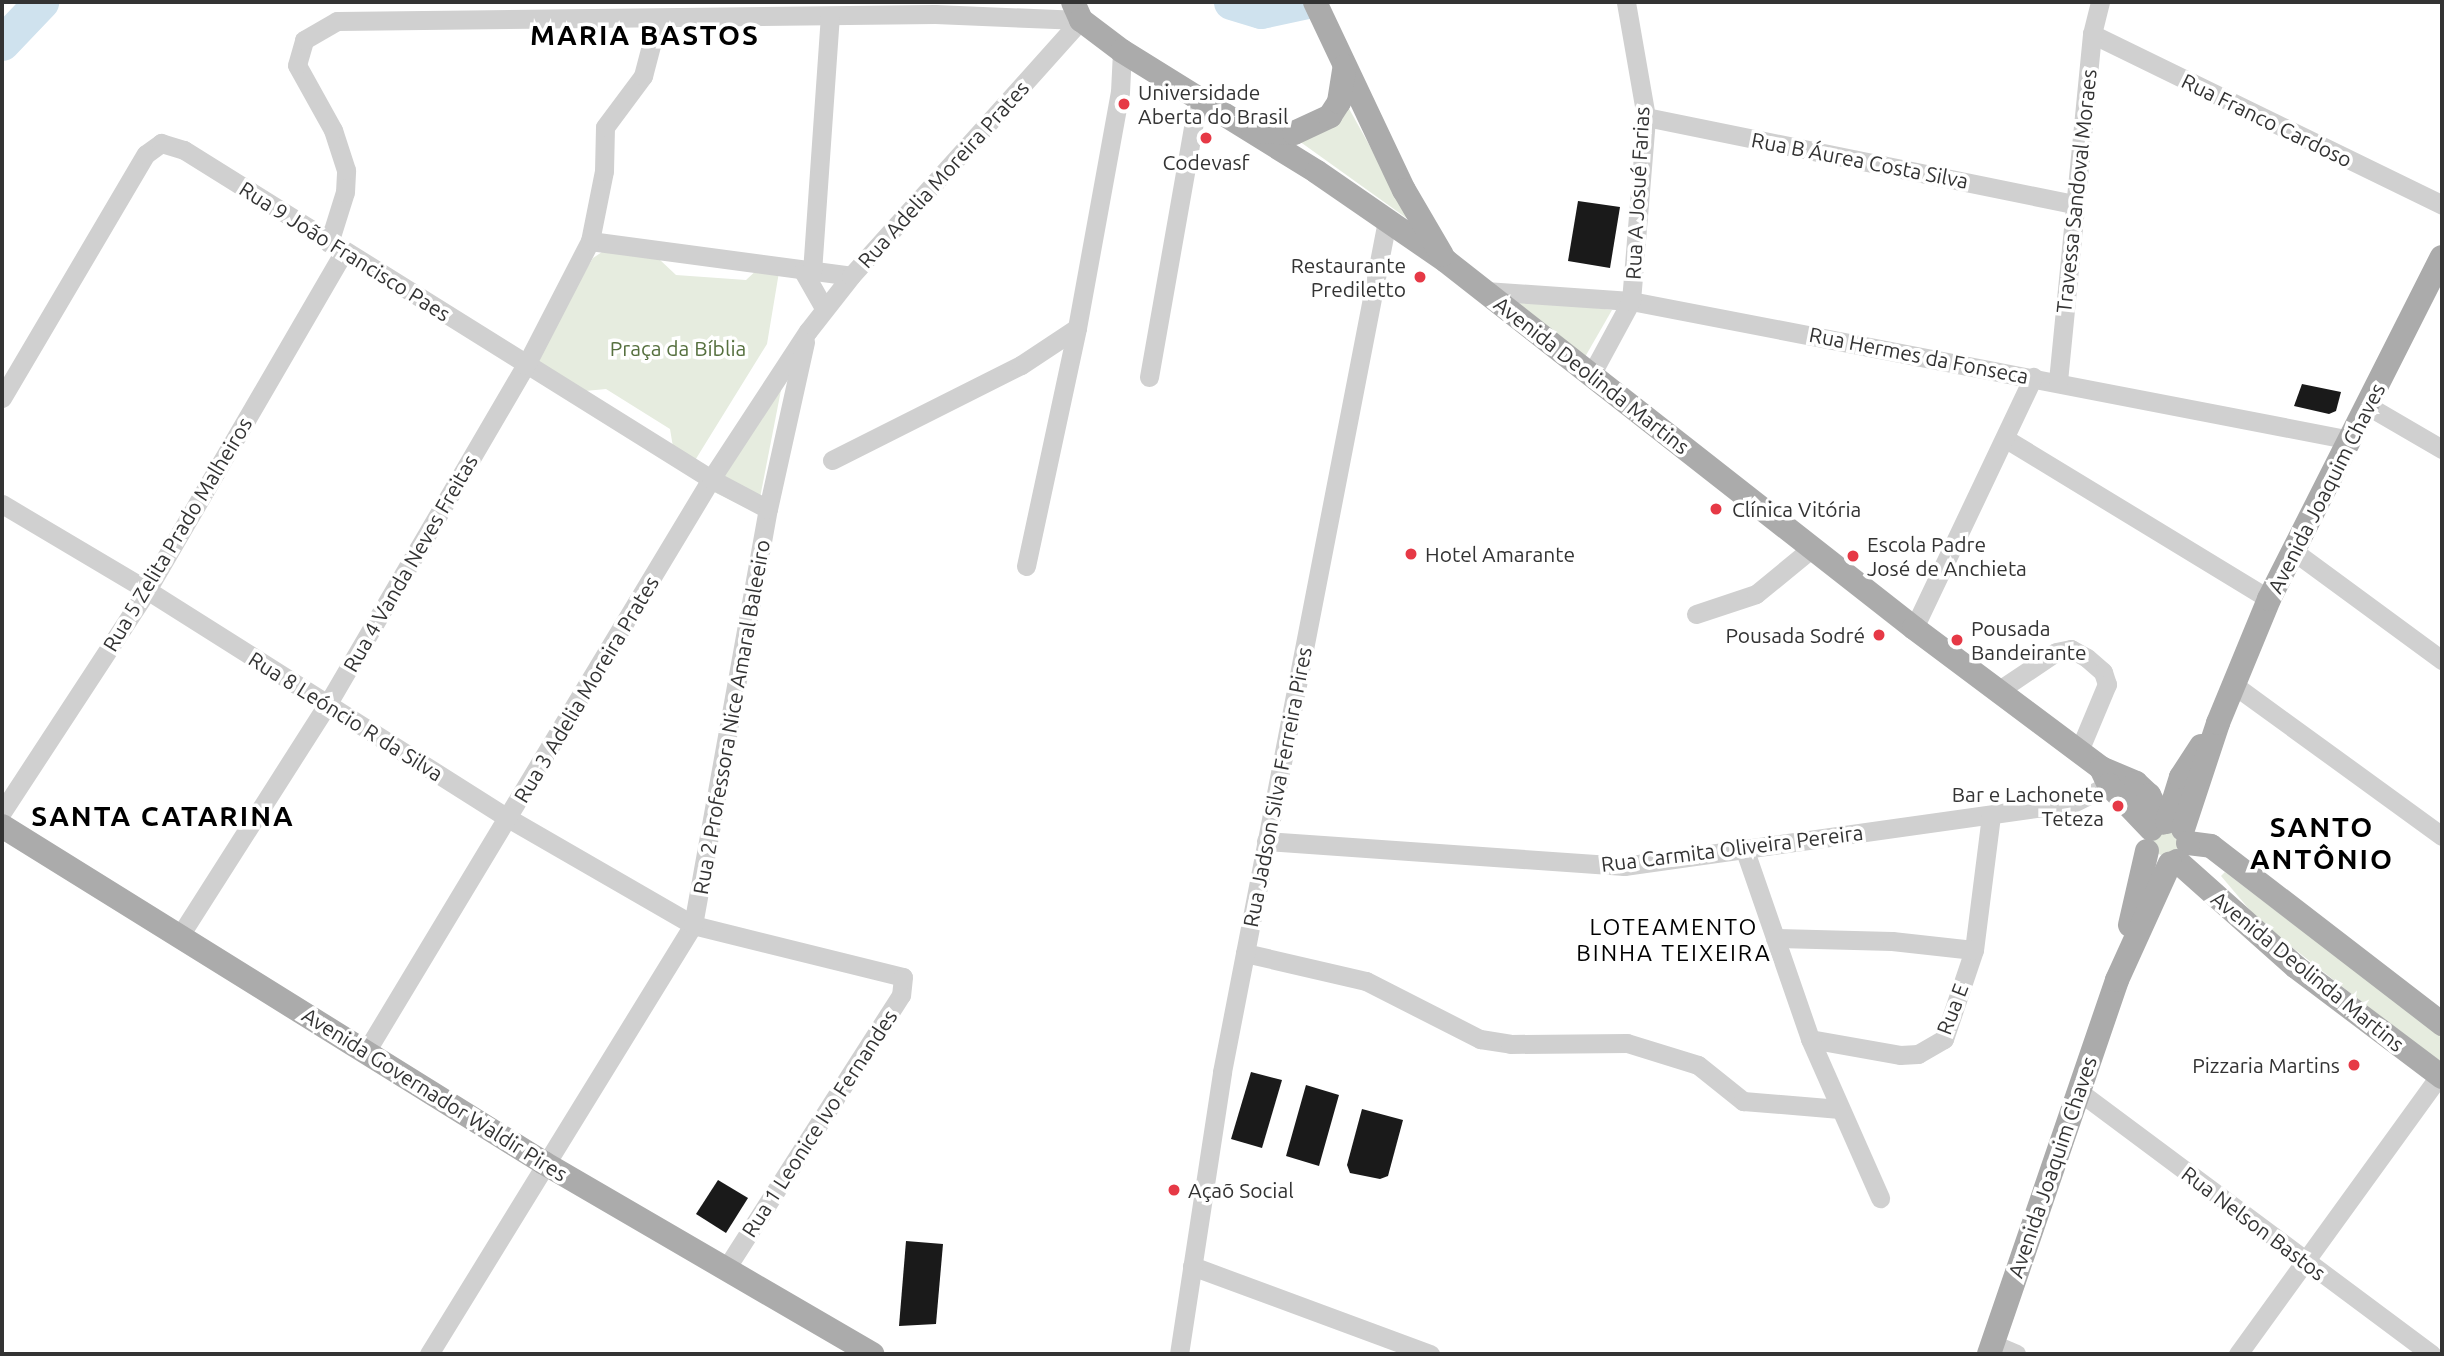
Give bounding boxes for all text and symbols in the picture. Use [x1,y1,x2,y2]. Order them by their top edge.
district label: MARIA BASTOS [532,18,758,52]
street label: Travessa Sandoval Moraes [2051,68,2101,314]
street label: Rua Franco Cardoso [2178,68,2356,172]
street label: Rua Adelia Moreira Prates [852,75,1034,273]
place label: Universidade Aberta do Brasil [1138,79,1288,129]
marker: Universidade Aberta do Brasil [1116,96,1132,112]
street label: Rua A Josué Farias [1620,106,1654,280]
street label: Rua B Áurea Costa Silva [1749,127,1971,193]
marker: Codevasf [1198,130,1214,146]
place label: Codevasf [1162,149,1250,175]
street label: Rua 9 João Francisco Paes [235,176,455,326]
place label: Restaurante Prediletto [1291,252,1406,302]
marker: Restaurante Prediletto [1412,269,1428,285]
street label: Avenida Deolinda Martins [1489,291,1695,459]
street label: Rua Hermes da Fonseca [1807,321,2031,389]
park label: Praça da Bíblia [610,335,746,361]
street label: Avenida Joaquim Chaves [2262,379,2390,597]
street label: Rua 5 Zelita Prado Malheiros [97,412,257,656]
street label: Rua 4 Vanda Neves Freitas [337,450,483,676]
place label: Clínica Vitória [1732,496,1861,522]
marker: Clínica Vitória [1706,499,1726,519]
place label: Escola Padre José de Anchieta [1867,531,2027,581]
street label: Rua 2 Professora Nice Amaral Baleeiro [687,538,775,896]
place label: Hotel Amarante [1425,541,1575,567]
marker: Hotel Amarante [1403,546,1419,562]
marker: Escola Padre José de Anchieta [1845,548,1861,564]
street label: Rua 3 Adelia Moreira Prates [508,571,664,807]
place label: Pousada Bandeirante [1971,615,2087,665]
place label: Pousada Sodré [1725,622,1865,648]
marker: Pousada Sodré [1871,627,1887,643]
marker: Pousada Bandeirante [1949,632,1965,648]
street label: Rua Jadson Silva Ferreira Pires [1237,645,1317,929]
street label: Rua 8 Leóncio R da Silva [244,646,448,786]
place label: Bar e Lachonete Teteza [1952,781,2104,831]
marker: Bar e Lachonete Teteza [2110,798,2126,814]
district label: SANTA CATARINA [33,799,293,833]
district label: SANTO ANTÔNIO [2251,810,2393,876]
street label: Rua Carmita Oliveira Pereira [1600,819,1864,877]
street label: Avenida Deolinda Martins [2206,885,2410,1057]
district label: LOTEAMENTO BINHA TEIXEIRA [1578,913,1770,967]
street label: Rua E [1931,980,1973,1038]
street label: Avenida Governador Waldir Pires [298,1002,572,1186]
street label: Rua 1 Leonice Ivo Fernandes [736,1005,902,1241]
place label: Pizzaria Martins [2192,1052,2340,1078]
street label: Avenida Joaquim Chaves [2002,1053,2102,1281]
marker: Pizzaria Martins [2346,1057,2362,1073]
street label: Rua Nelson Bastos [2177,1161,2331,1285]
place label: Açaõ Social [1188,1177,1294,1203]
marker: Açaõ Social [1166,1182,1182,1198]

